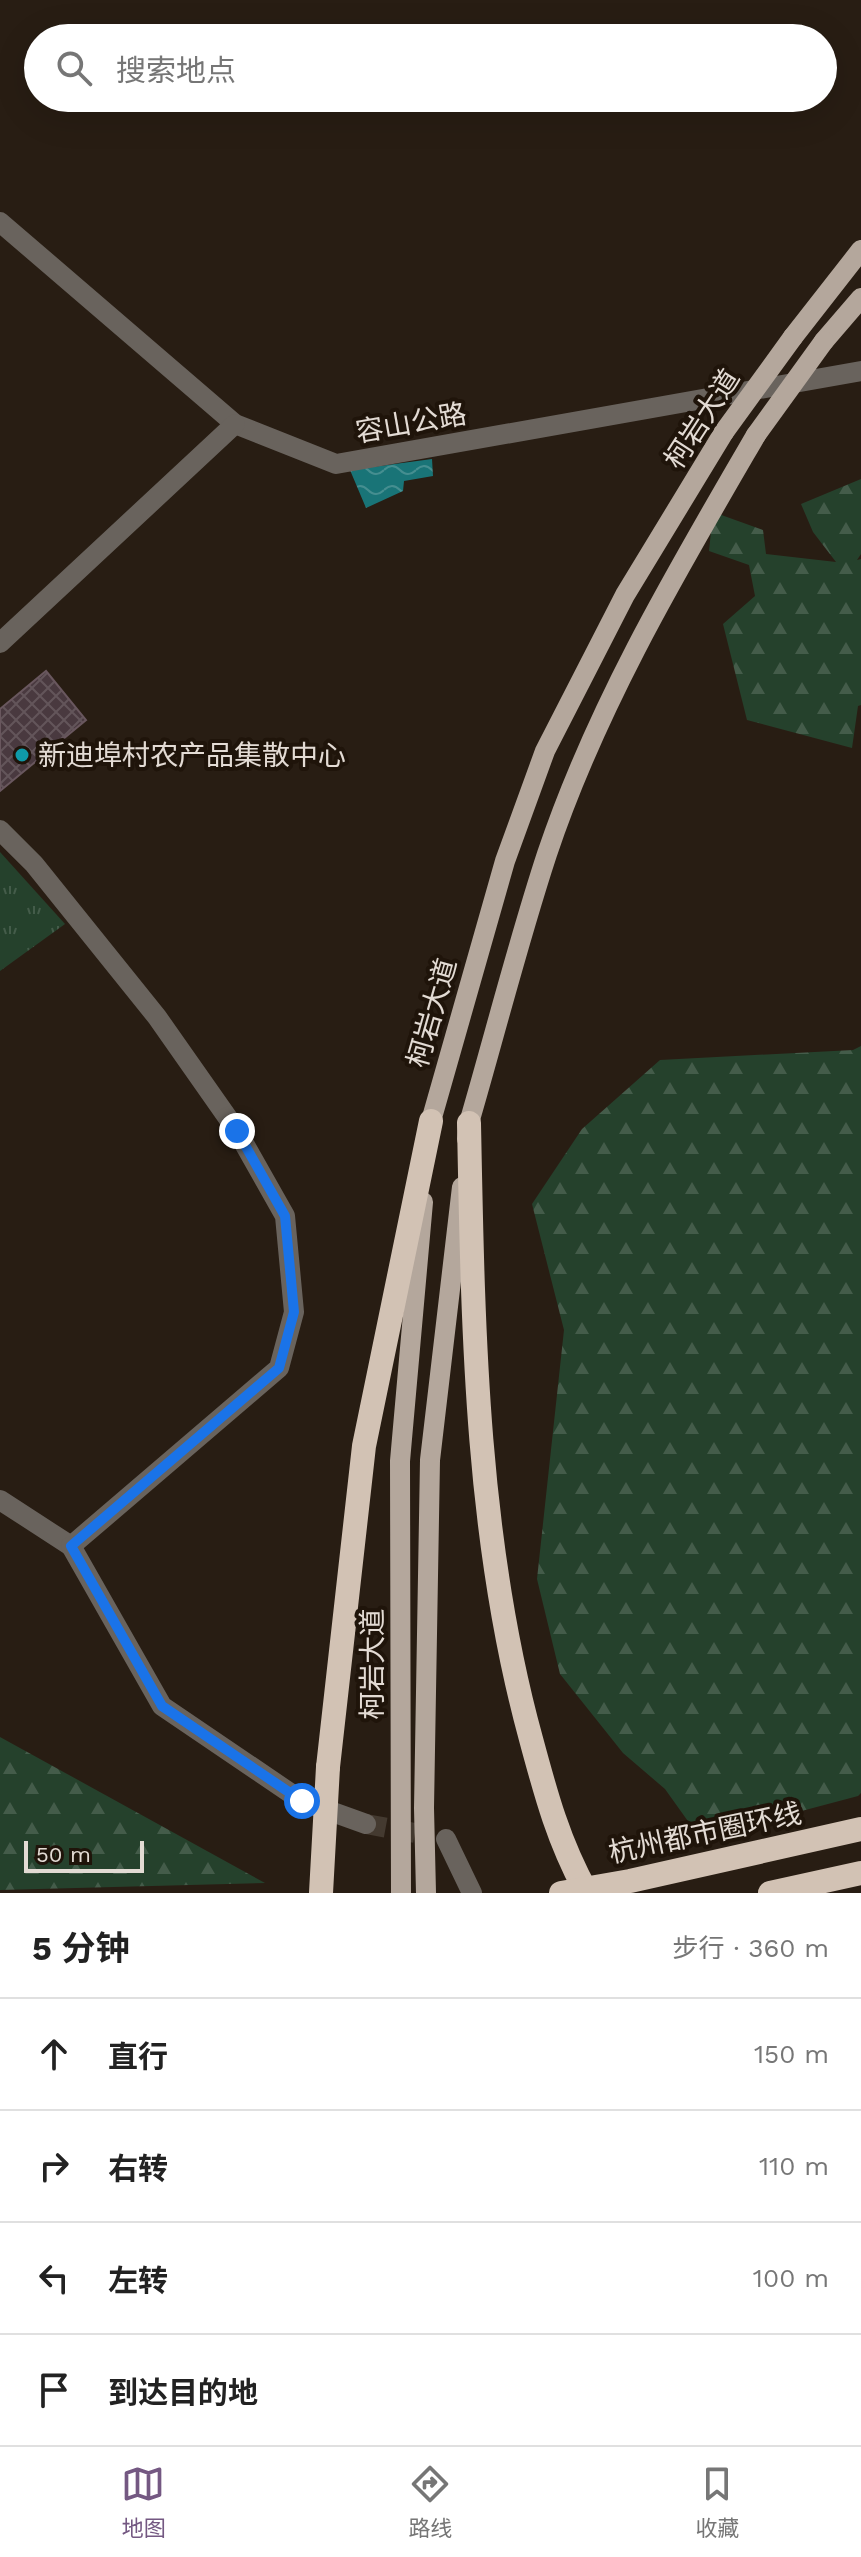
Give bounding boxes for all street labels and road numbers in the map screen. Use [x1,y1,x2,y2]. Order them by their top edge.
street label: 柯岩大道 [658,363,746,475]
street label: 容山公路 [353,397,469,449]
street label: 柯岩大道 [401,955,463,1071]
street label: 柯岩大道 [356,1608,389,1720]
street label: 杭州都市圈环线 [606,1796,804,1870]

